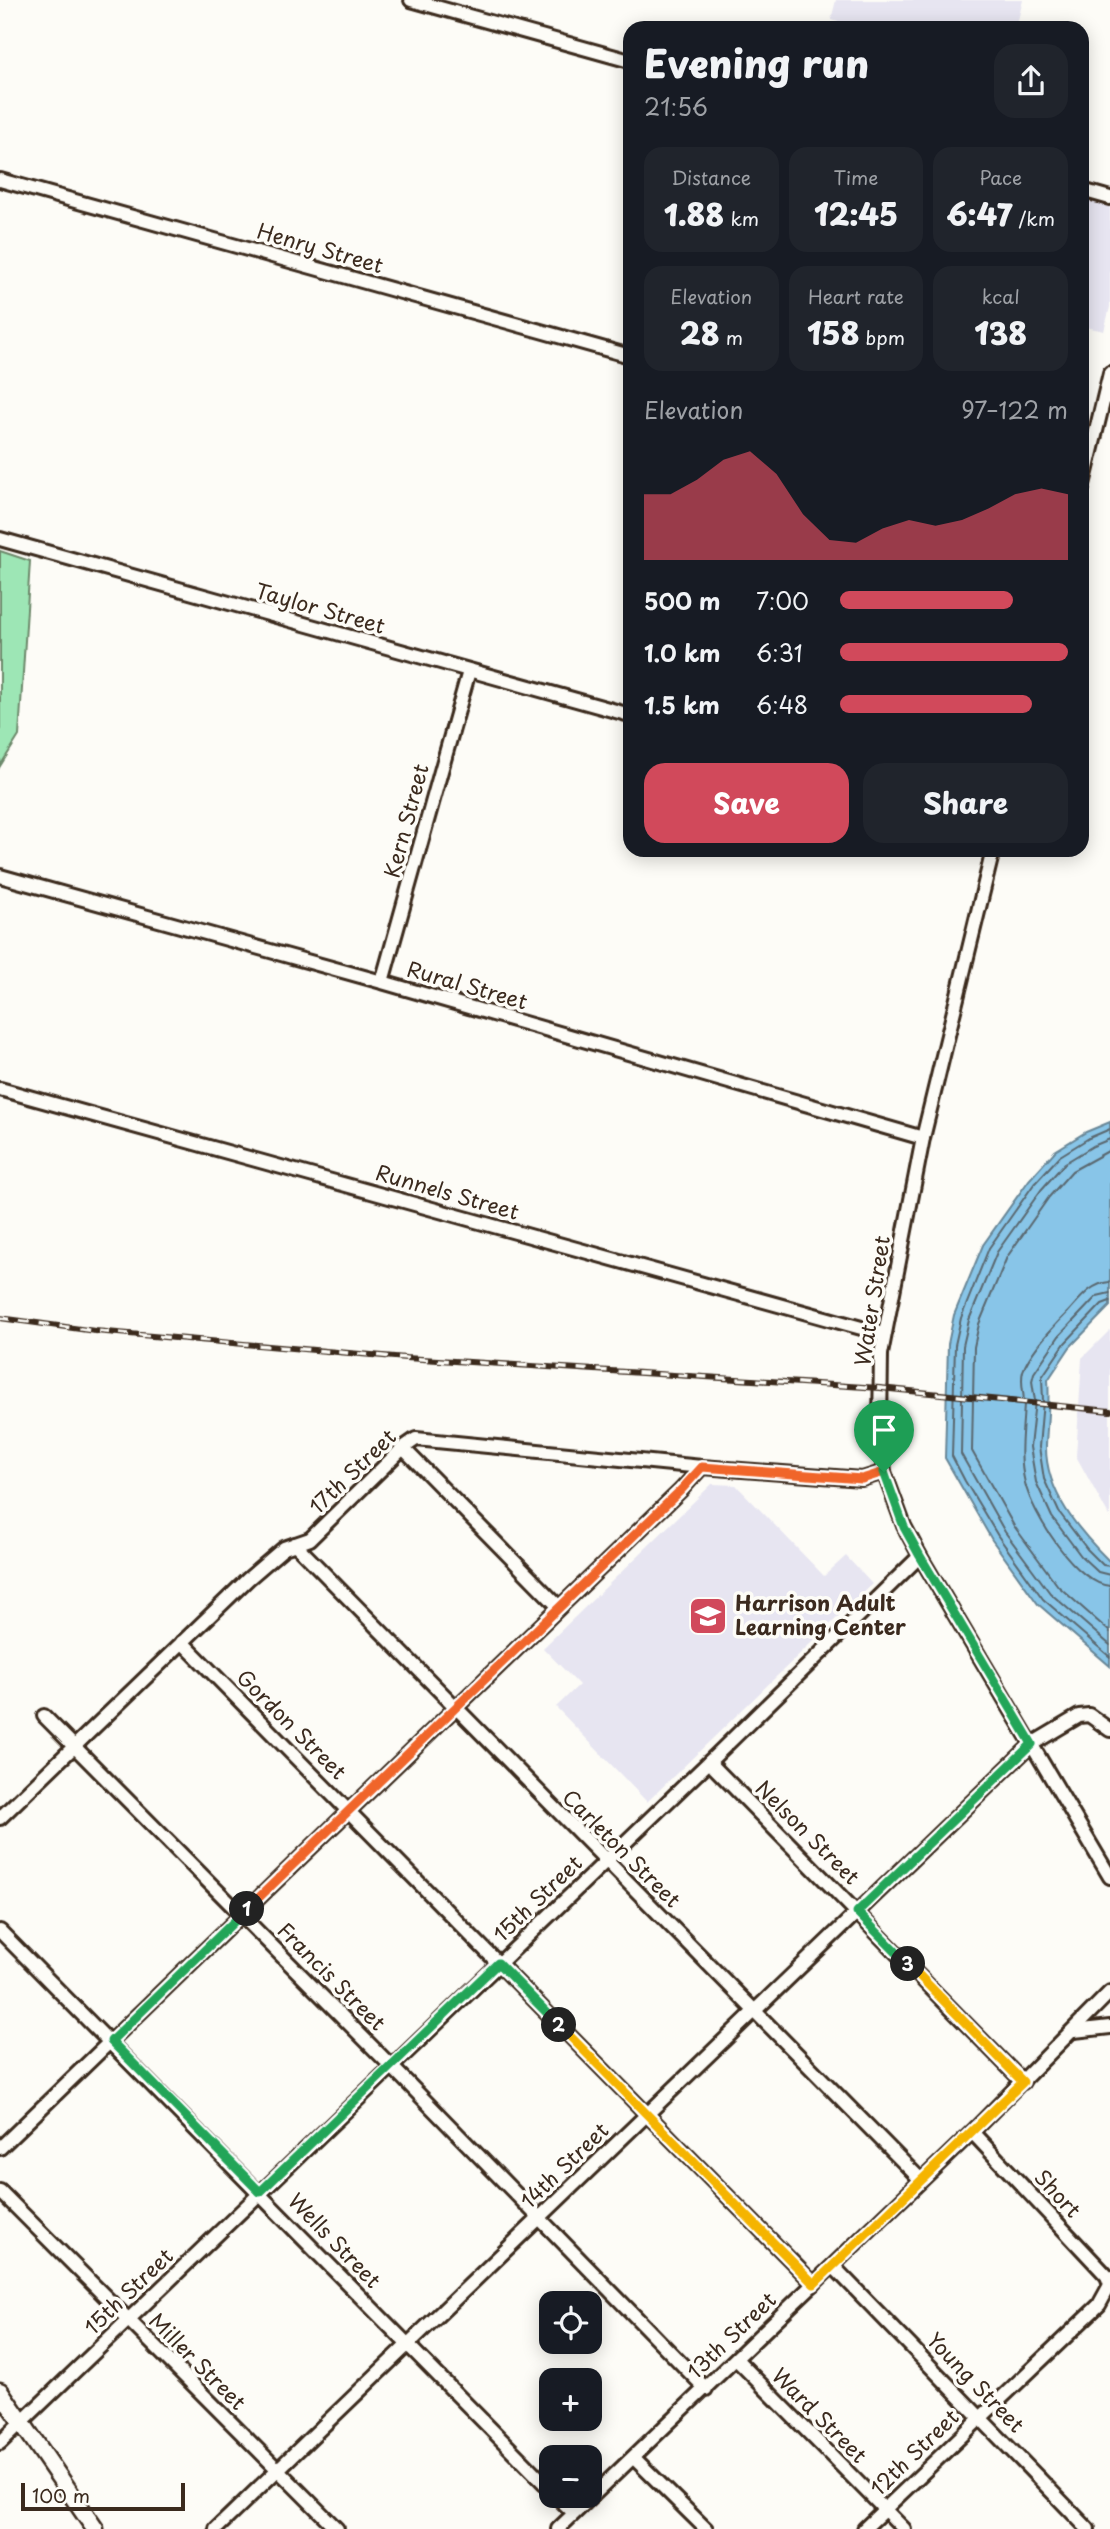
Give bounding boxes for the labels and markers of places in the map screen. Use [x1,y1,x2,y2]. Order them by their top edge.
pin [854,1400,914,1472]
place label: Harrison Adult Learning Center [735,1586,906,1642]
school or university icon: Harrison Adult Learning Center [687,1595,729,1637]
pin: 1 [230,1892,264,1926]
pin: 3 [890,1946,926,1982]
pin: 2 [542,2008,576,2042]

